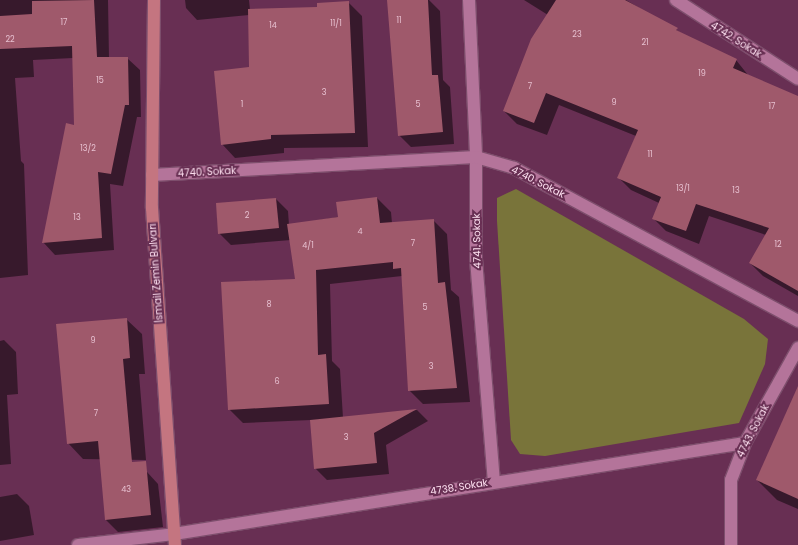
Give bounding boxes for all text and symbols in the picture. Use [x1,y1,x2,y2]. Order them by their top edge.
house number: 11 [396,16,402,26]
house number: 17 [61,18,67,28]
house number: 11/1 [330,19,342,29]
street label: 4742. Sokak [708,20,764,60]
house number: 14 [269,21,277,31]
house number: 23 [572,30,582,40]
house number: 22 [5,35,15,45]
house number: 21 [641,38,649,48]
house number: 19 [698,69,706,79]
house number: 15 [96,76,104,86]
house number: 7 [528,82,532,92]
house number: 3 [322,88,326,98]
house number: 9 [611,98,617,108]
house number: 1 [241,100,243,110]
house number: 5 [415,100,421,110]
house number: 17 [769,102,775,112]
house number: 13/2 [80,144,96,154]
house number: 11 [647,150,653,160]
street label: 4740. Sokak [509,163,567,201]
street label: 4740. Sokak [178,164,236,180]
house number: 13/1 [676,184,690,194]
house number: 13 [732,186,740,196]
house number: 2 [245,211,249,221]
house number: 13 [73,213,81,223]
street label: 4741. Sokak [471,213,483,269]
street label: İsmail Zemin Bulvarı [147,223,165,323]
house number: 4 [357,227,363,237]
house number: 7 [411,239,415,249]
house number: 12 [774,240,782,250]
house number: 4/1 [302,241,314,251]
house number: 8 [266,300,272,310]
house number: 5 [422,303,428,313]
house number: 9 [90,336,96,346]
house number: 3 [429,362,433,372]
house number: 6 [274,377,280,387]
street label: 4743. Sokak [734,402,772,460]
house number: 7 [94,409,98,419]
house number: 3 [344,433,348,443]
street label: 4738. Sokak [429,477,489,497]
house number: 43 [121,485,131,495]

